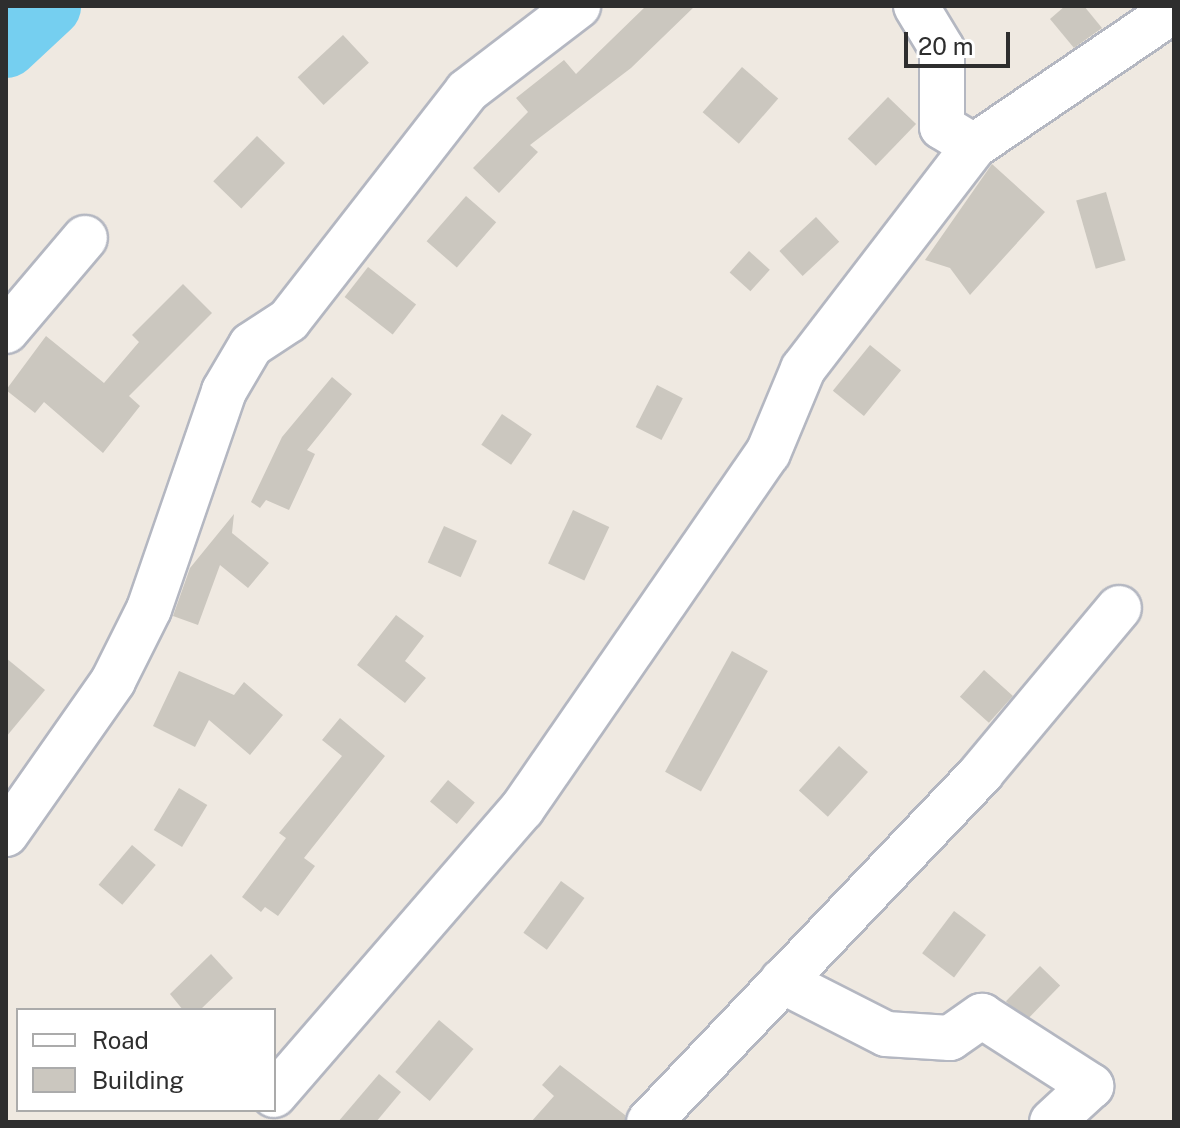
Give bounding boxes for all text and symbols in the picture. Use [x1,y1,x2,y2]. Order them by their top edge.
scale bar [908,16,1014,66]
text: 20 m [918,32,974,60]
legend [16,1008,276,1112]
text: Road [92,1026,149,1054]
text: Building [92,1066,184,1094]

